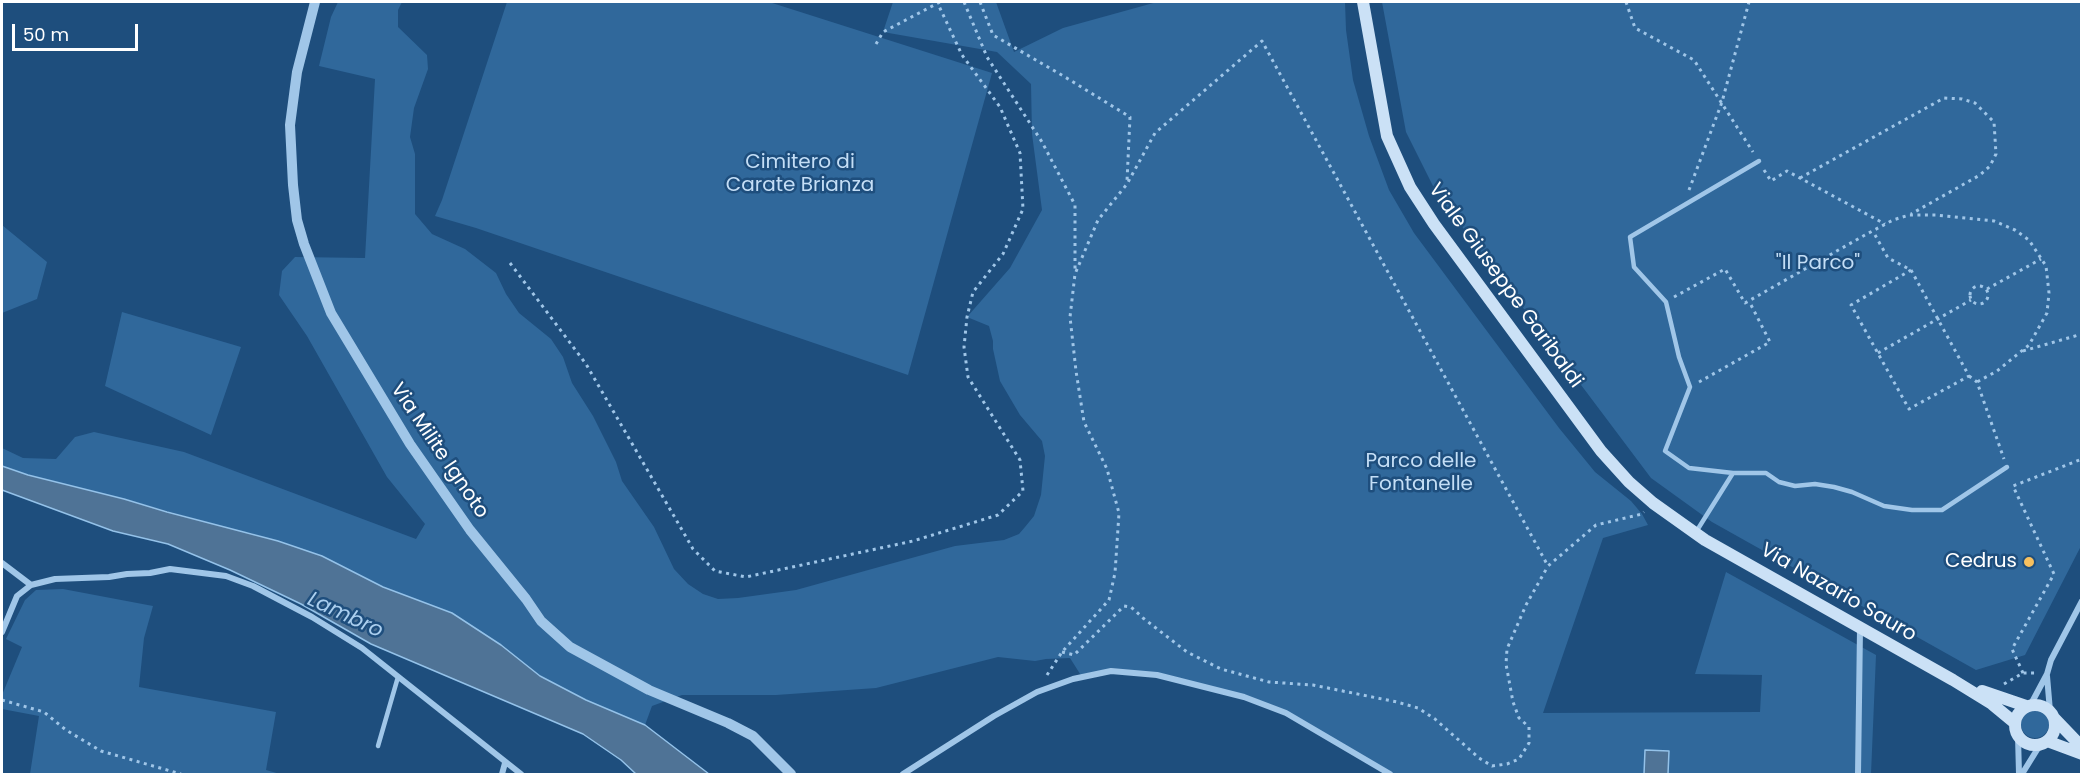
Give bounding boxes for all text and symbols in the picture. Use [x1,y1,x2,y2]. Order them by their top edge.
scale bar [15,12,141,50]
text: 50 m [23,22,69,47]
park label: Cimitero di Carate Brianza [726,151,874,198]
street label: Viale Giuseppe Garibaldi [1423,179,1587,393]
park label: "Il Parco" [1776,252,1860,276]
street label: Via Milite Ignoto [385,379,493,523]
park label: Parco delle Fontanelle [1366,450,1476,497]
street label: Via Nazario Sauro [1756,539,1920,647]
place label: Cedrus [1945,550,2017,574]
marker: Cedrus [2022,555,2036,569]
water label: Lambro [303,588,387,644]

